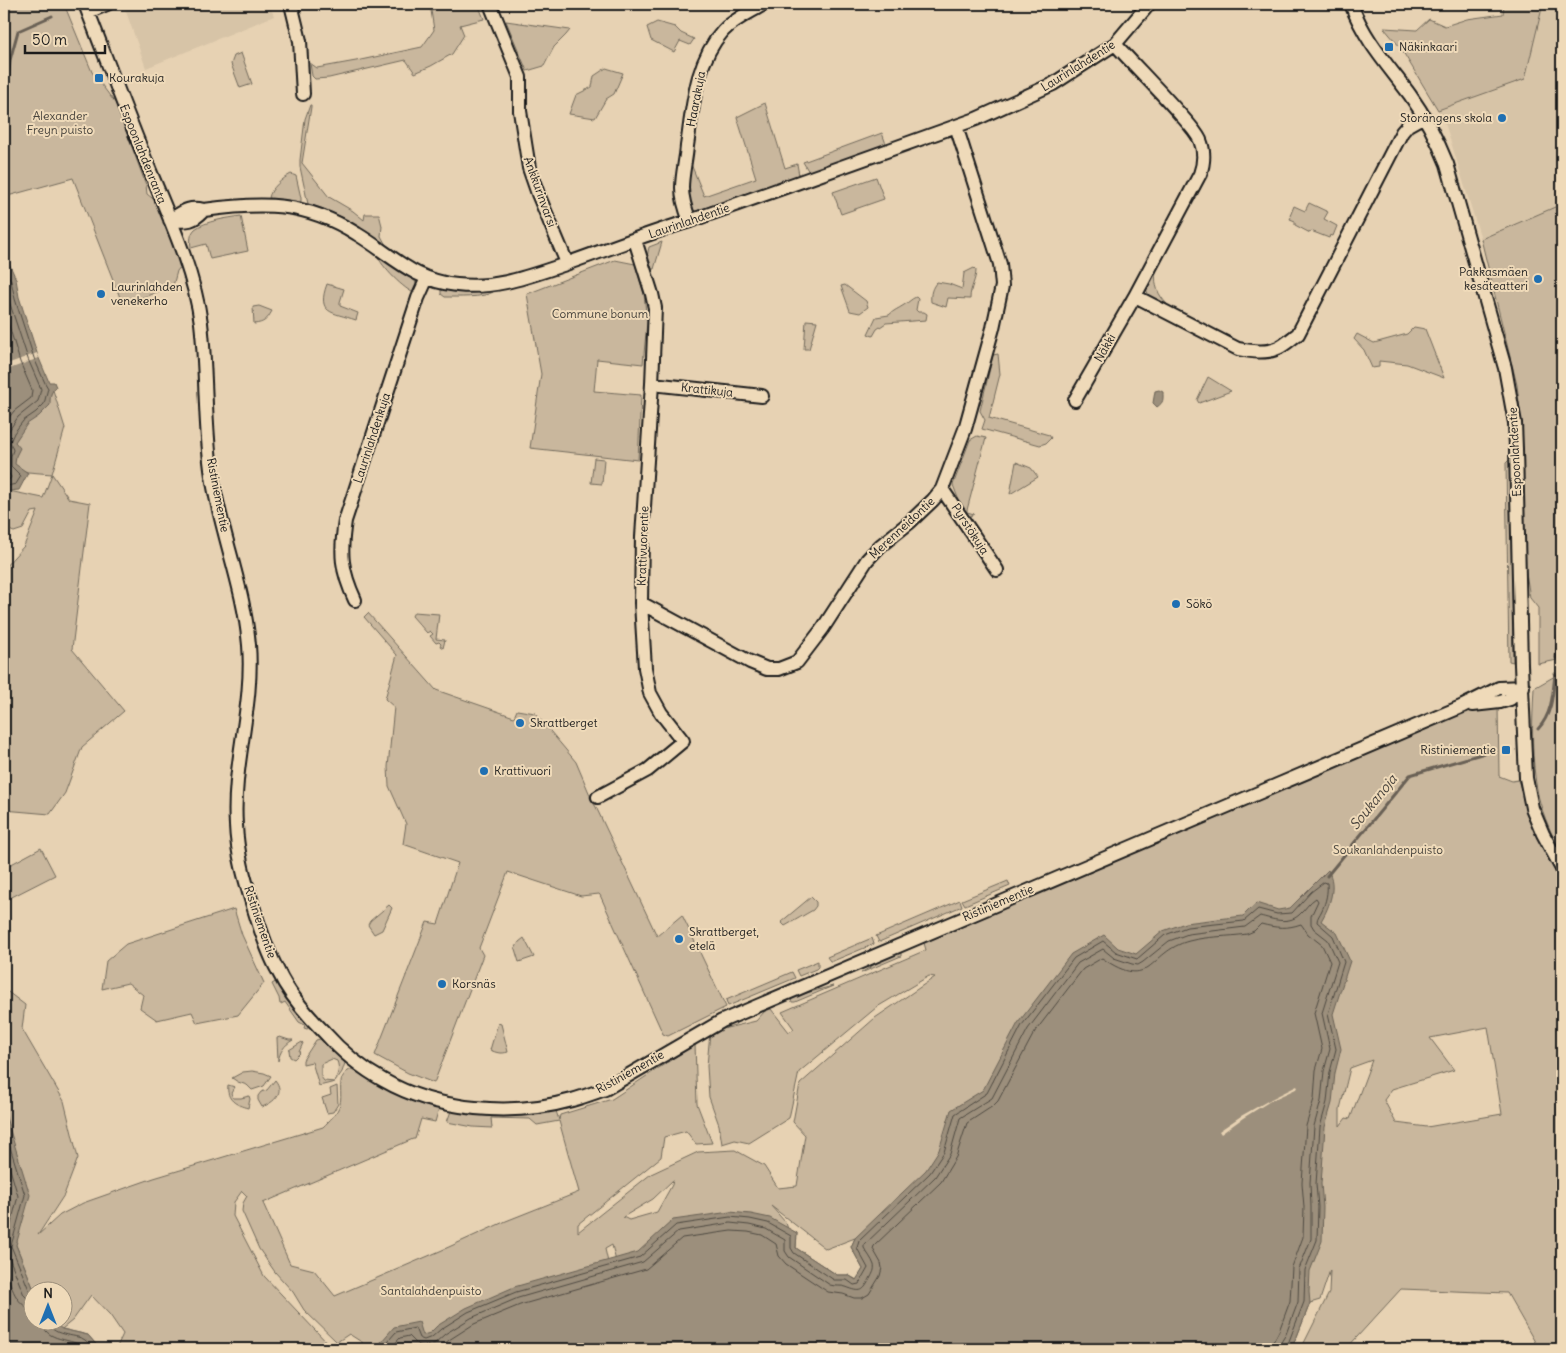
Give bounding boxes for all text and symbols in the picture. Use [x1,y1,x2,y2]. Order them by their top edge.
scale bar [25,22,105,54]
text: 50 m [32,30,67,49]
street label: Laurinlahdentie [1038,37,1118,94]
place label: Näkinkaari [1399,39,1457,54]
marker: Näkinkaari [1383,41,1395,53]
place label: Kourakuja [109,70,164,85]
street label: Haarakuja [683,70,708,128]
marker: Kourakuja [93,72,105,84]
street label: Espoonlahdenranta [117,102,170,206]
park label: Alexander Freyn puisto [27,108,94,137]
place label: Storängens skola [1400,110,1492,125]
marker: Storängens skola [1496,112,1508,124]
street label: Ankkurinvarsi [521,154,560,229]
street label: Laurinlahdentie [646,200,731,241]
place label: Pakkasmäen kesäteatteri [1459,264,1528,293]
marker: Pakkasmäen kesäteatteri [1532,273,1544,285]
place label: Laurinlahden venekerho [111,279,183,308]
marker: Laurinlahden venekerho [95,288,107,300]
park label: Commune bonum [552,306,649,321]
street label: Näkki [1091,331,1119,364]
street label: Krattikuja [680,379,734,400]
street label: Laurinlahdenkuja [350,391,393,485]
street label: Espoonlahdentie [1505,407,1524,497]
street label: Ristiniementie [204,456,233,533]
street label: Merenneidontie [866,493,937,562]
street label: Pyrstökuja [948,500,993,557]
street label: Krattivuorentie [634,506,651,586]
place label: Sökö [1186,596,1212,611]
marker: Sökö [1170,598,1182,610]
place label: Skrattberget [530,715,598,730]
marker: Skrattberget [514,717,526,729]
place label: Ristiniementie [1420,742,1496,757]
marker: Ristiniementie [1500,744,1512,756]
place label: Krattivuori [494,763,551,778]
marker: Krattivuori [478,765,490,777]
water label: Soukanoja [1345,770,1401,833]
park label: Soukanlahdenpuisto [1333,842,1443,857]
street label: Ristiniementie [960,881,1036,924]
street label: Ristiniementie [241,884,280,960]
place label: Skrattberget, etelä [689,924,759,953]
marker: Skrattberget, etelä [673,933,685,945]
place label: Korsnäs [452,976,496,991]
marker: Korsnäs [436,978,448,990]
street label: Ristiniementie [593,1047,666,1096]
north arrow [22,1280,72,1330]
park label: Santalahdenpuisto [381,1283,482,1298]
text: N [43,1284,53,1302]

